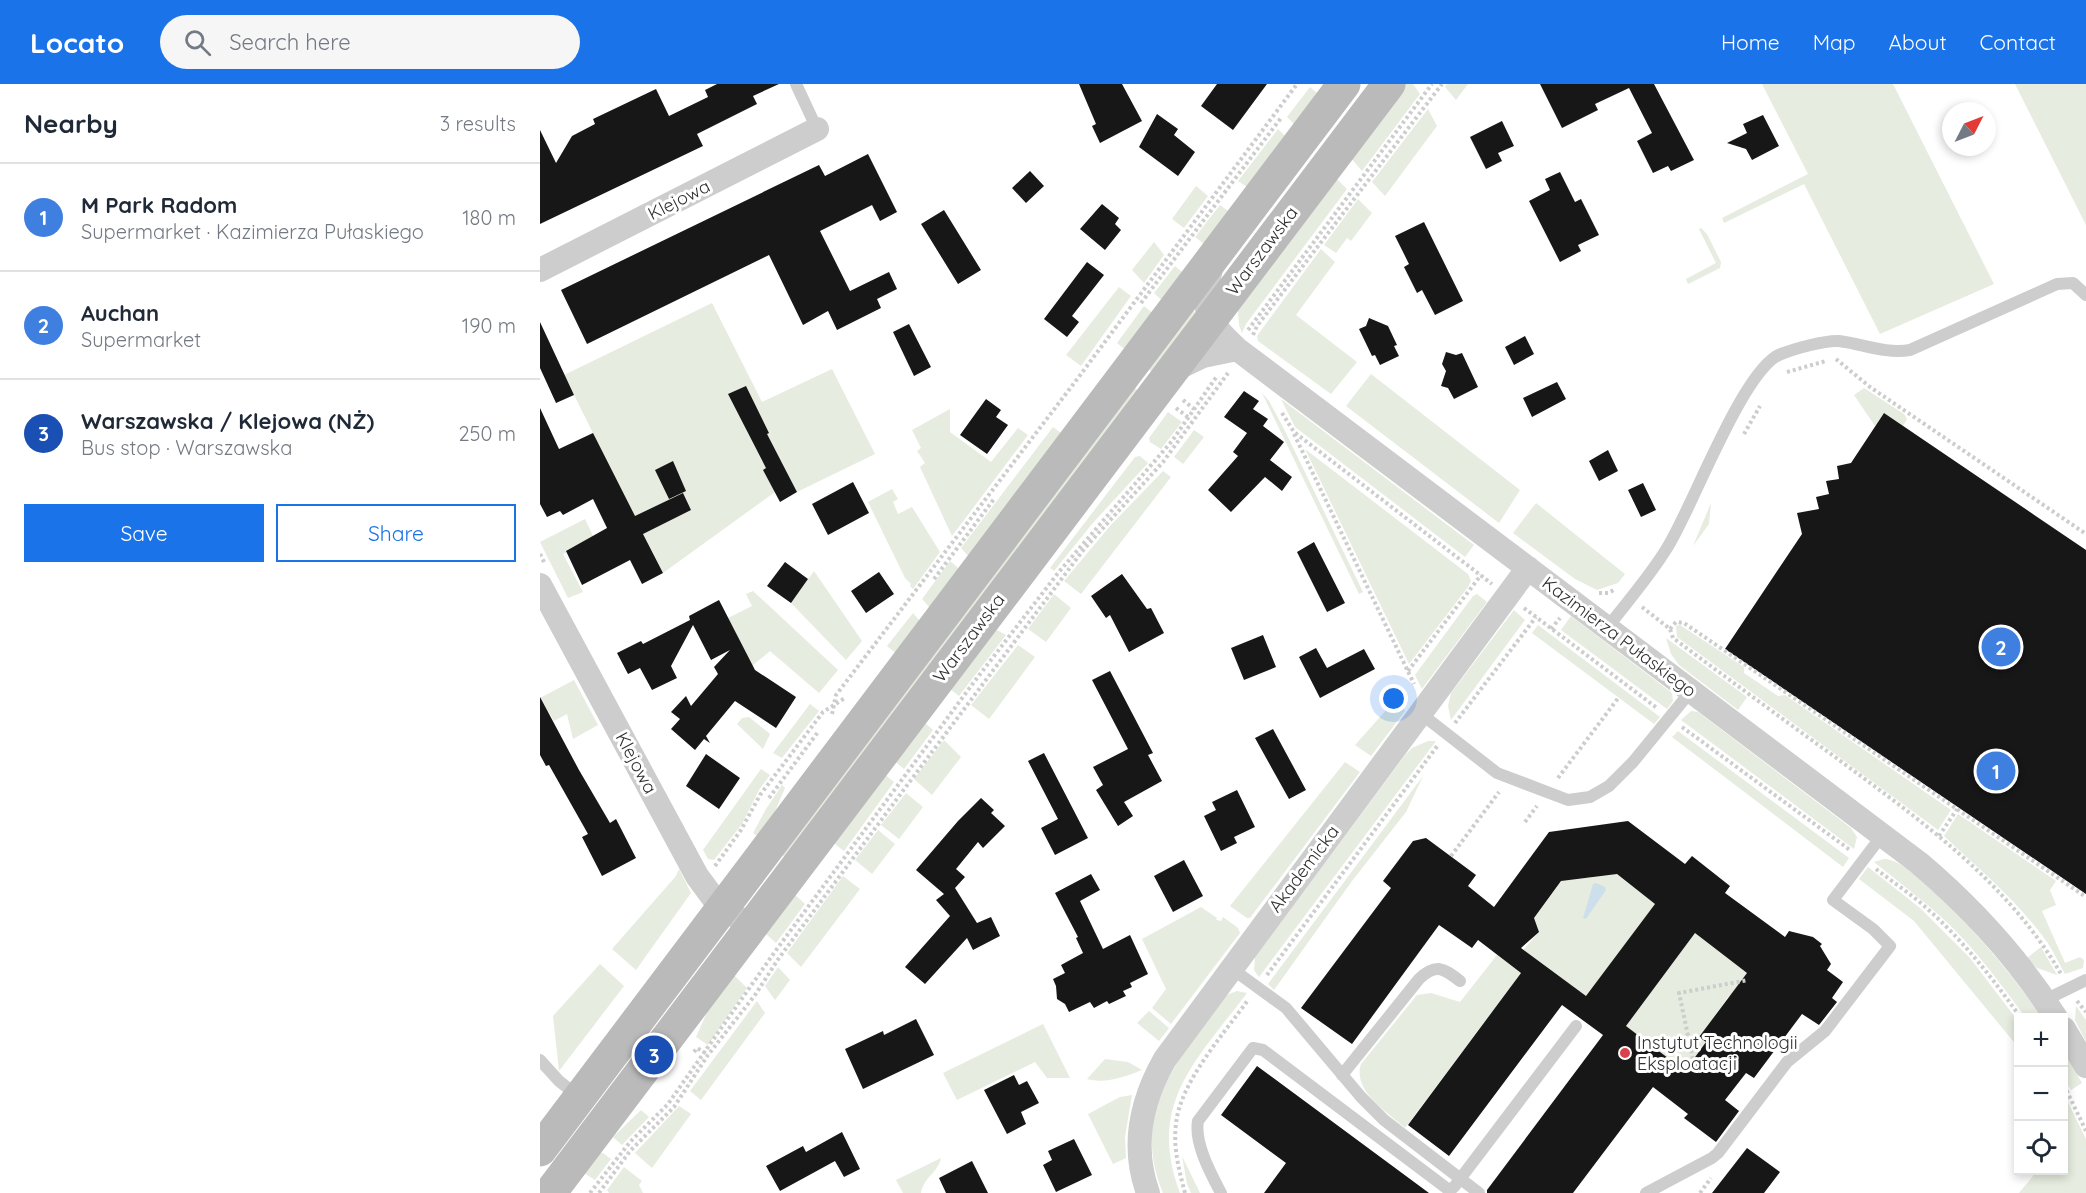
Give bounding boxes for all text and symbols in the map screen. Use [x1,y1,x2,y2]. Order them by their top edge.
search box [160,15,580,69]
text: Locato [30,25,124,60]
icon: search [181,26,214,59]
text: Search here [229,28,351,56]
text: Home [1721,29,1780,55]
text: Map [1813,29,1856,55]
text: About [1889,29,1947,55]
text: Contact [1980,29,2056,55]
north arrow [1942,102,1996,156]
text: Nearby [24,107,118,140]
text: 3 results [440,111,516,136]
street label: Klejowa [644,174,714,225]
text: M Park Radom [81,191,237,219]
street label: Warszawska [1221,202,1302,300]
text: 1 [40,205,47,230]
text: 180 m [462,205,516,230]
text: Supermarket · Kazimierza Pułaskiego [81,219,424,244]
text: Auchan [81,299,159,327]
text: 2 [38,313,49,338]
text: 190 m [462,313,516,338]
text: Supermarket [81,327,201,352]
text: Warszawska / Klejowa (NŻ) [81,407,374,435]
text: 3 [38,421,49,446]
text: 250 m [458,421,516,446]
text: Bus stop · Warszawska [81,435,292,460]
button: Save [24,504,264,562]
button: Share [276,504,516,562]
street label: Kazimierza Pułaskiego [1538,571,1701,702]
street label: Warszawska [928,589,1009,687]
pin: 2 [1982,624,2020,670]
your location [1379,684,1408,713]
street label: Klejowa [611,728,662,798]
pin: 1 [1976,748,2016,794]
street label: Akademicka [1263,821,1344,917]
map controls [2014,1013,2068,1175]
button: + [2014,1013,2068,1067]
place label: Instytut Technologii Eksploatacji [1637,1031,1798,1075]
pin: 3 [634,1032,674,1078]
marker: Instytut Technologii Eksploatacji [1618,1046,1632,1060]
button: − [2014,1067,2068,1121]
button: locate [2014,1121,2068,1175]

